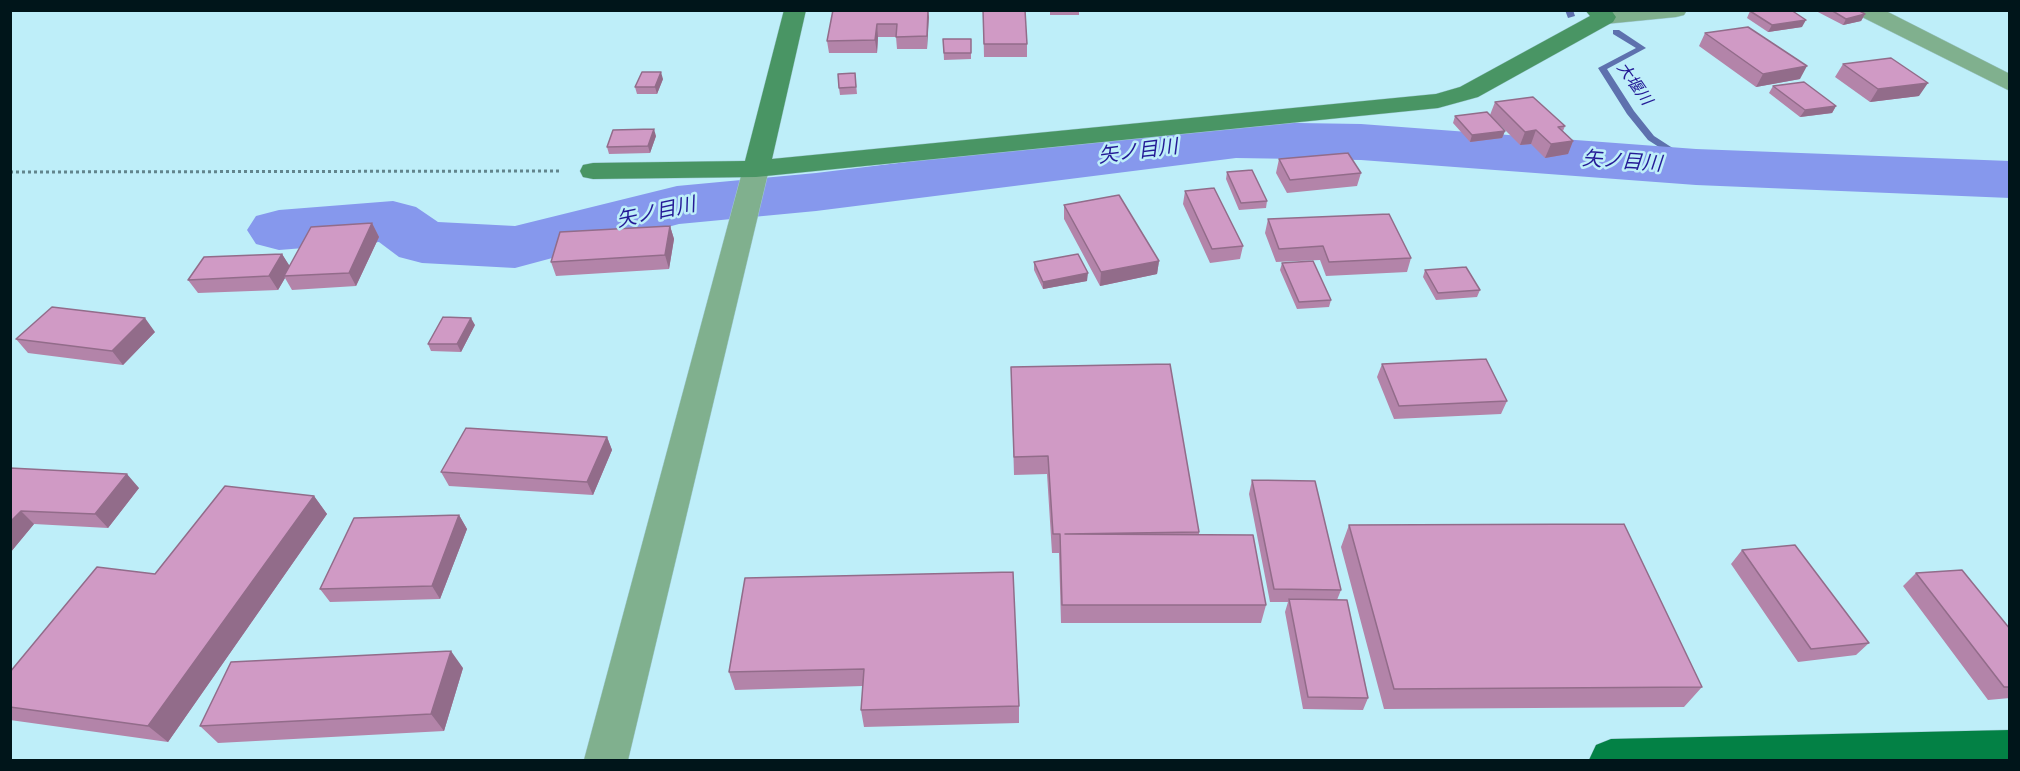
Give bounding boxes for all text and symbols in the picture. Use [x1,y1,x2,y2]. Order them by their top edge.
water label: 大堰川 [1612,59,1656,109]
water label: 矢ノ目川 [1097,135,1179,169]
water label: 矢ノ目川 [1581,147,1663,177]
water label: 矢ノ目川 [614,193,698,233]

